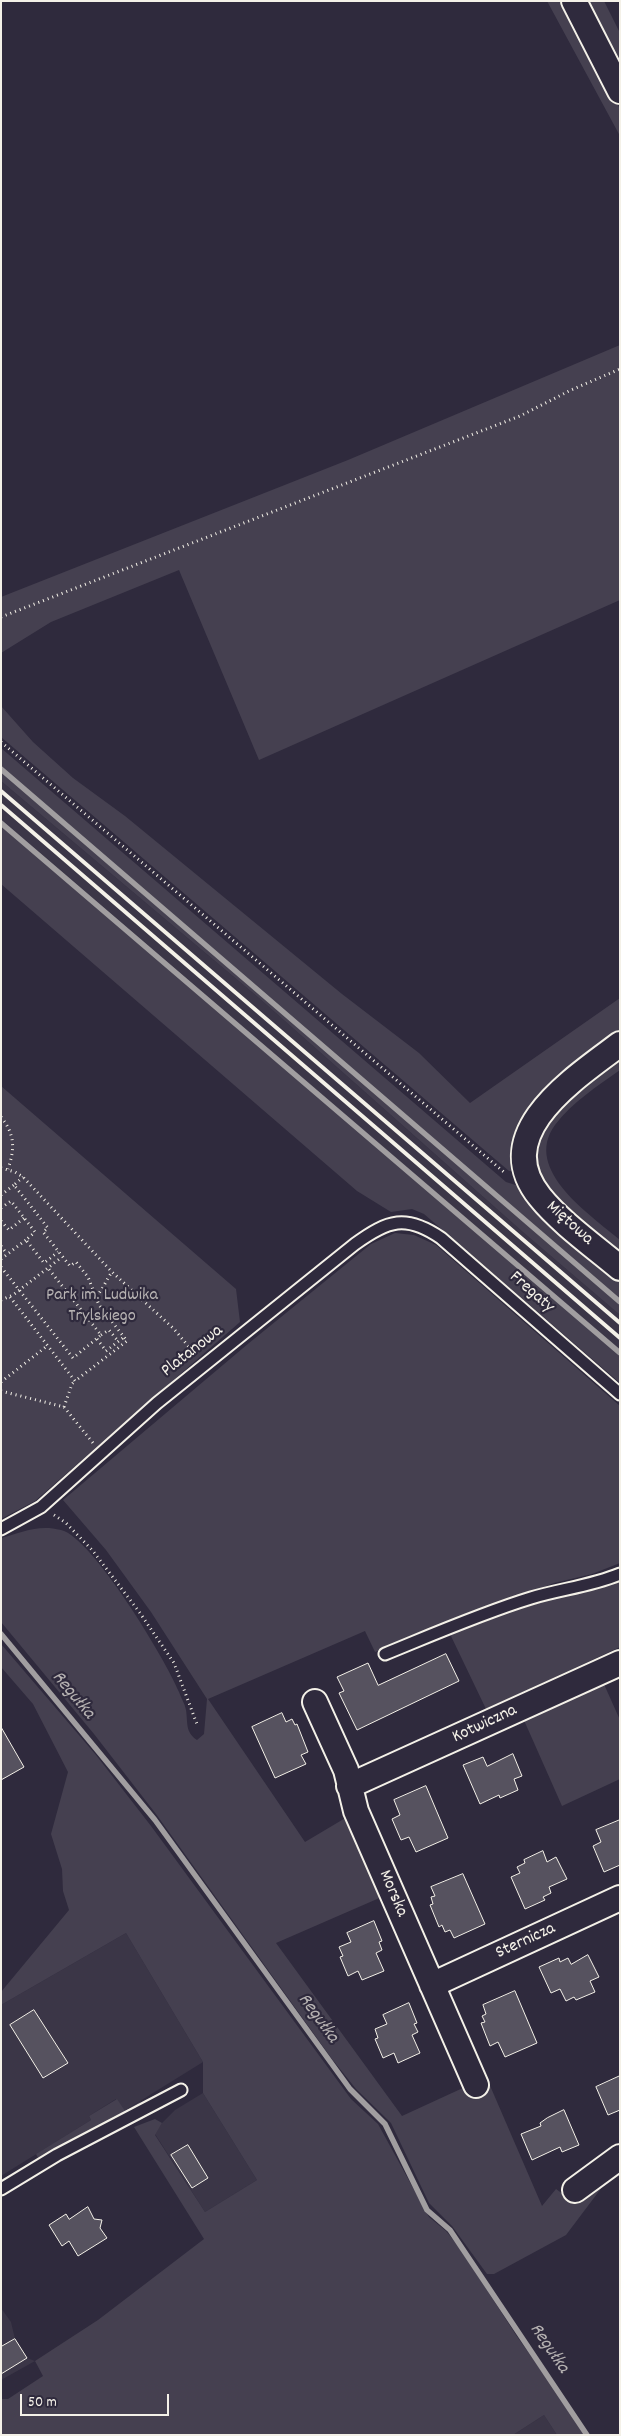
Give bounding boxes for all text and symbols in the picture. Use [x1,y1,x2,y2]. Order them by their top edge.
street label: Miętowa [541,1197,597,1251]
street label: Fregaty [504,1268,558,1318]
park label: Park im. Ludwika Trylskiego [46,1286,158,1328]
street label: Platanowa [158,1321,228,1383]
water label: Regułka [45,1667,99,1725]
street label: Kotwiczna [449,1701,521,1749]
street label: Morska [373,1867,411,1921]
street label: Sternicza [493,1919,559,1965]
water label: Regułka [291,1990,343,2048]
water label: Regułka [523,2320,573,2378]
scale bar [22,2384,171,2416]
text: 50 m [28,2392,57,2414]

